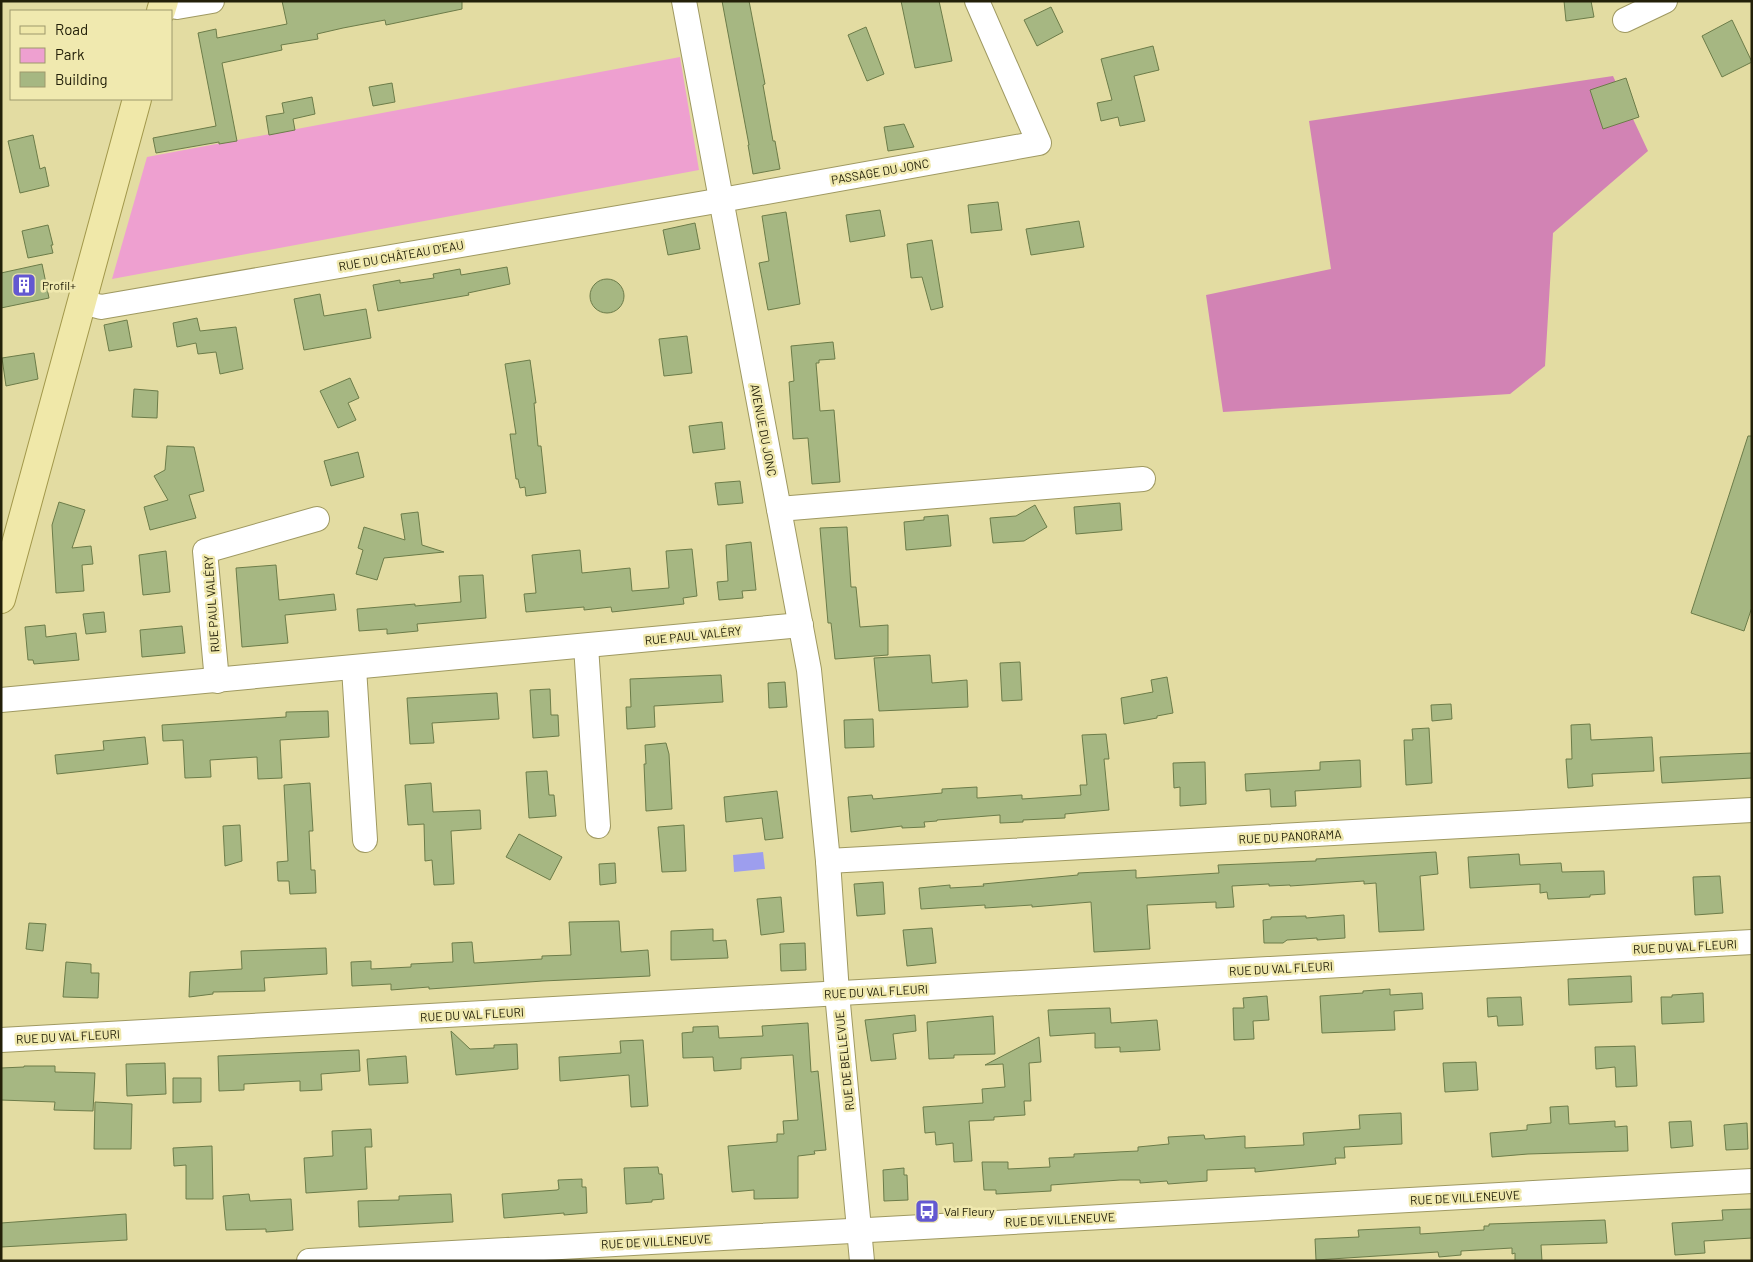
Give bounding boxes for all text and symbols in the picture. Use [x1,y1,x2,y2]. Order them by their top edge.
legend [10,10,172,100]
text: Road [55,20,88,38]
text: Park [55,45,85,63]
text: Building [55,70,108,88]
street label: PASSAGE DU JONC [830,156,930,186]
street label: RUE DU CHÂTEAU D'EAU [337,237,465,273]
building icon: Profil+ [11,272,37,298]
place label: Profil+ [42,278,76,292]
street label: AVENUE DU JONC [748,383,780,477]
street label: RUE PAUL VALÉRY [201,555,221,653]
street label: RUE PAUL VALÉRY [644,623,742,647]
street label: RUE DU PANORAMA [1238,826,1342,846]
street label: RUE DU VAL FLEURI [1633,936,1737,956]
street label: RUE DU VAL FLEURI [1229,958,1333,978]
street label: RUE DU VAL FLEURI [824,981,928,1001]
street label: RUE DU VAL FLEURI [420,1004,524,1024]
street label: RUE DE BELLEVUE [832,1011,856,1111]
street label: RUE DU VAL FLEURI [16,1026,120,1046]
street label: RUE DE VILLENEUVE [1410,1187,1520,1207]
bus stop icon: Val Fleury [914,1198,940,1224]
place label: Val Fleury [944,1204,995,1218]
street label: RUE DE VILLENEUVE [1005,1209,1115,1229]
street label: RUE DE VILLENEUVE [601,1231,711,1251]

